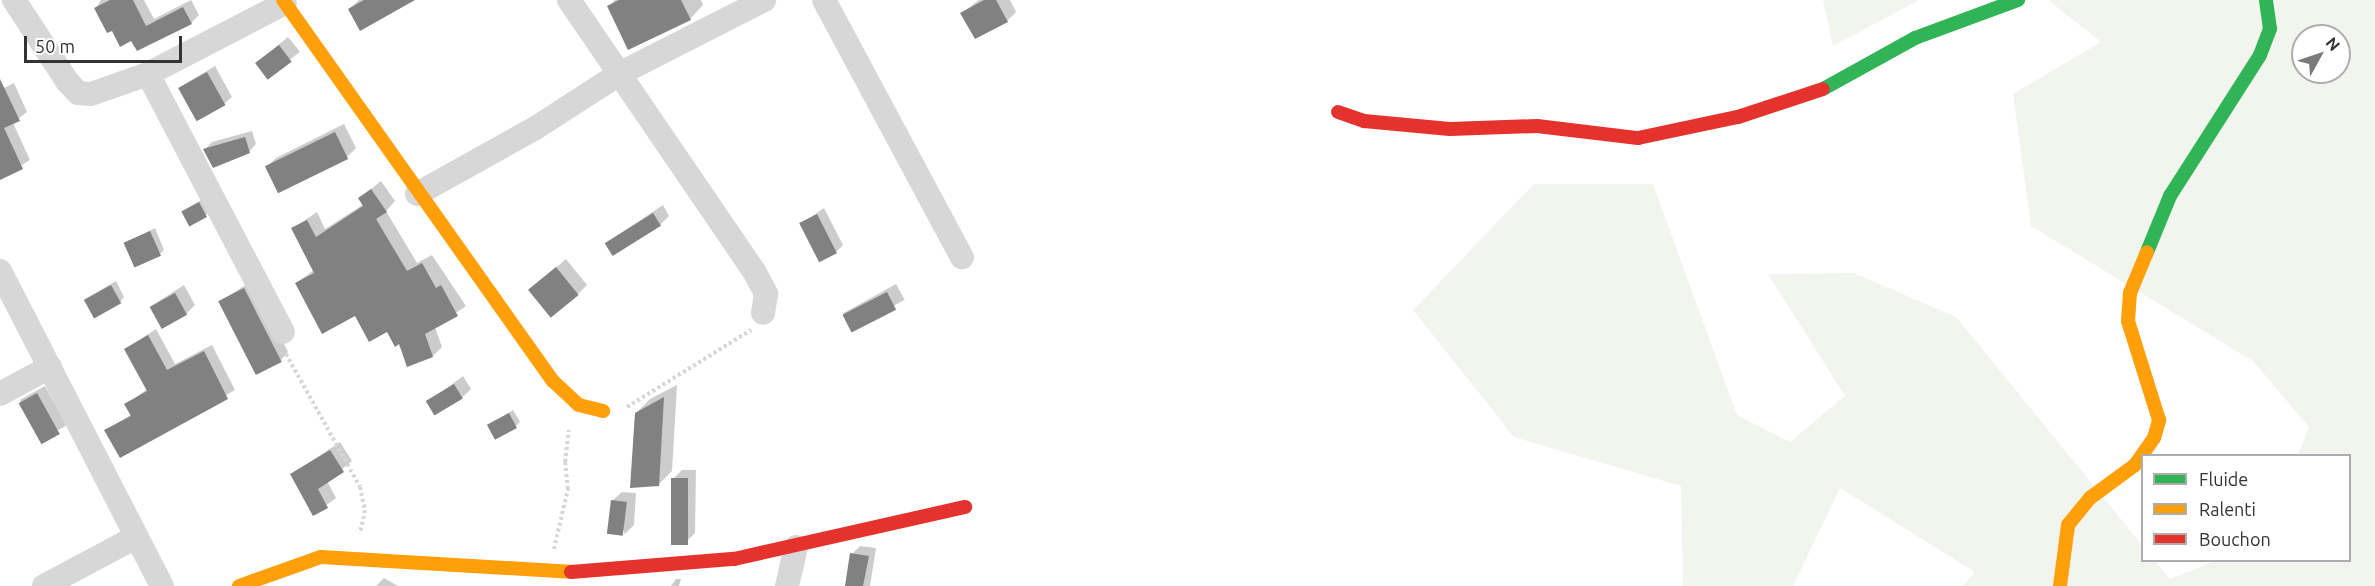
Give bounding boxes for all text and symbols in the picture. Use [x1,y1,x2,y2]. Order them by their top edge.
scale bar [27,24,184,62]
north arrow [2291,24,2351,84]
text: N [2323,33,2344,54]
text: 50 m [35,36,75,56]
legend [2141,454,2351,562]
text: Fluide [2199,469,2248,489]
text: Ralenti [2199,499,2256,519]
text: Bouchon [2199,529,2271,549]

